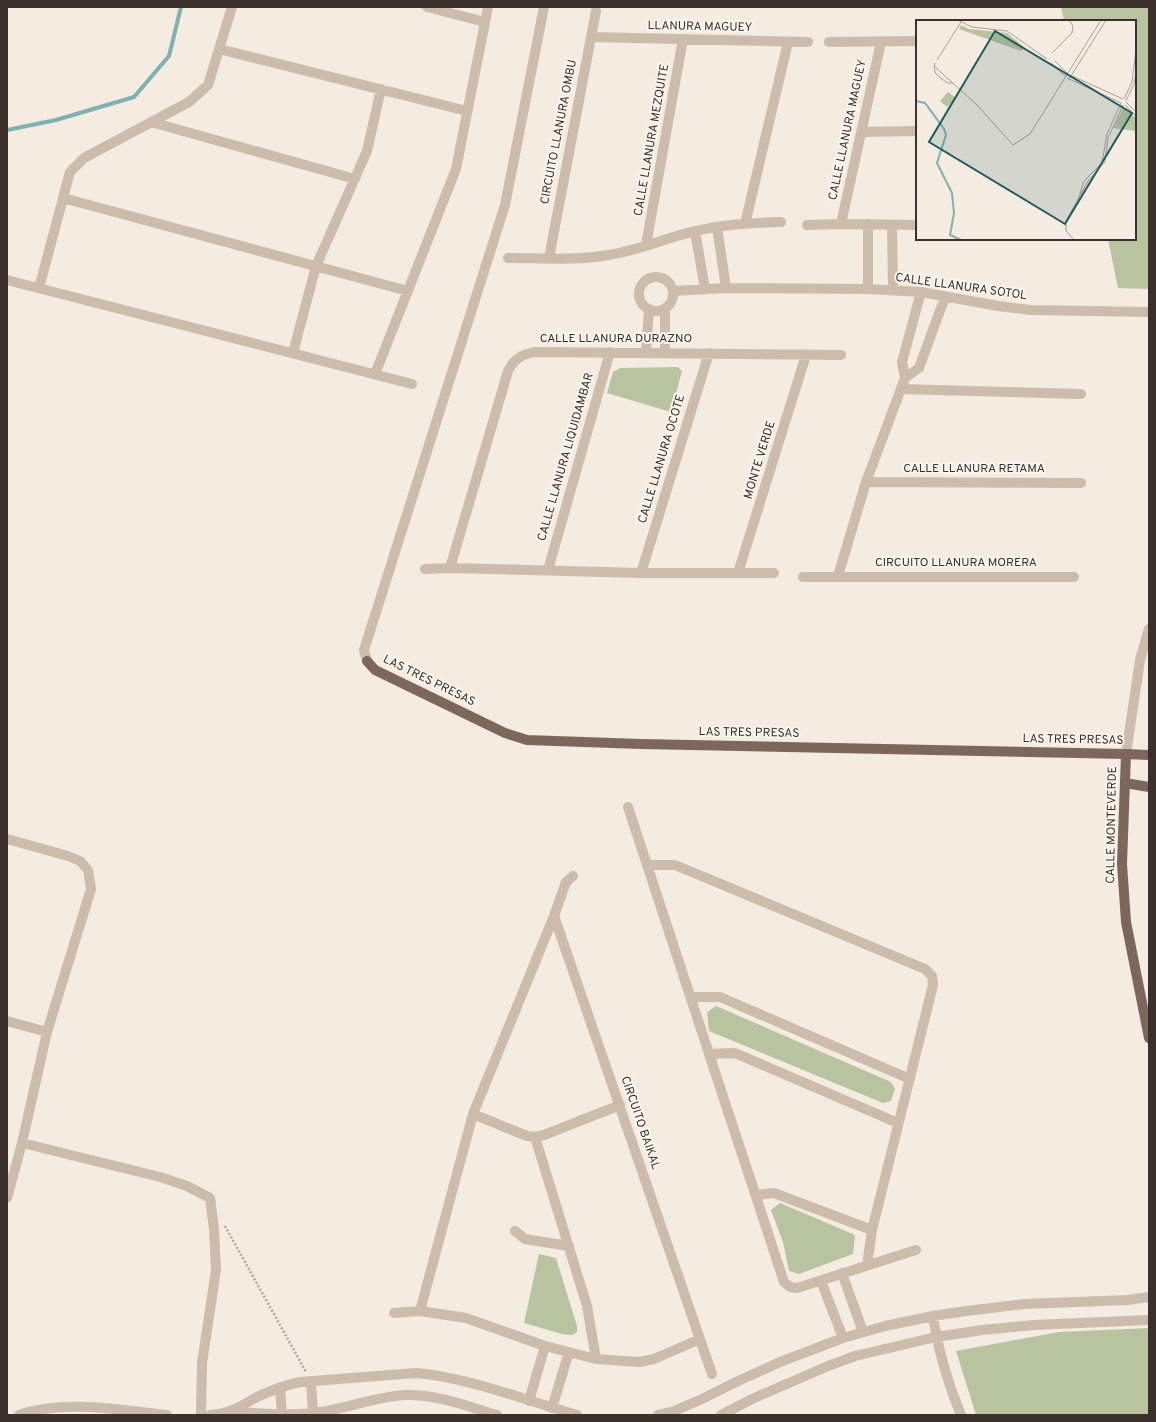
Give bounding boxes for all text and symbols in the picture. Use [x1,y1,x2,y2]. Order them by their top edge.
street label: LLANURA MAGUEY [648,18,753,36]
inset map [916,20,1136,240]
street label: CIRCUITO LLANURA OMBU [537,58,581,206]
street label: CALLE LLANURA MAGUEY [825,58,871,202]
street label: CALLE LLANURA MEZQUITE [631,63,673,217]
street label: CALLE LLANURA SOTOL [894,270,1028,304]
street label: CALLE LLANURA DURAZNO [540,331,692,347]
street label: CALLE LLANURA LIQUIDAMBAR [534,371,598,543]
street label: CALLE LLANURA OCOTE [635,393,689,525]
street label: MONTE VERDE [740,419,780,501]
street label: CALLE LLANURA RETAMA [903,461,1045,477]
street label: CIRCUITO LLANURA MORERA [875,555,1037,571]
street label: LAS TRES PRESAS [380,652,478,710]
street label: LAS TRES PRESAS [698,724,800,742]
street label: LAS TRES PRESAS [1022,731,1124,749]
street label: CALLE MONTEVERDE [1103,766,1121,884]
street label: CIRCUITO BAIKAL [617,1074,664,1172]

